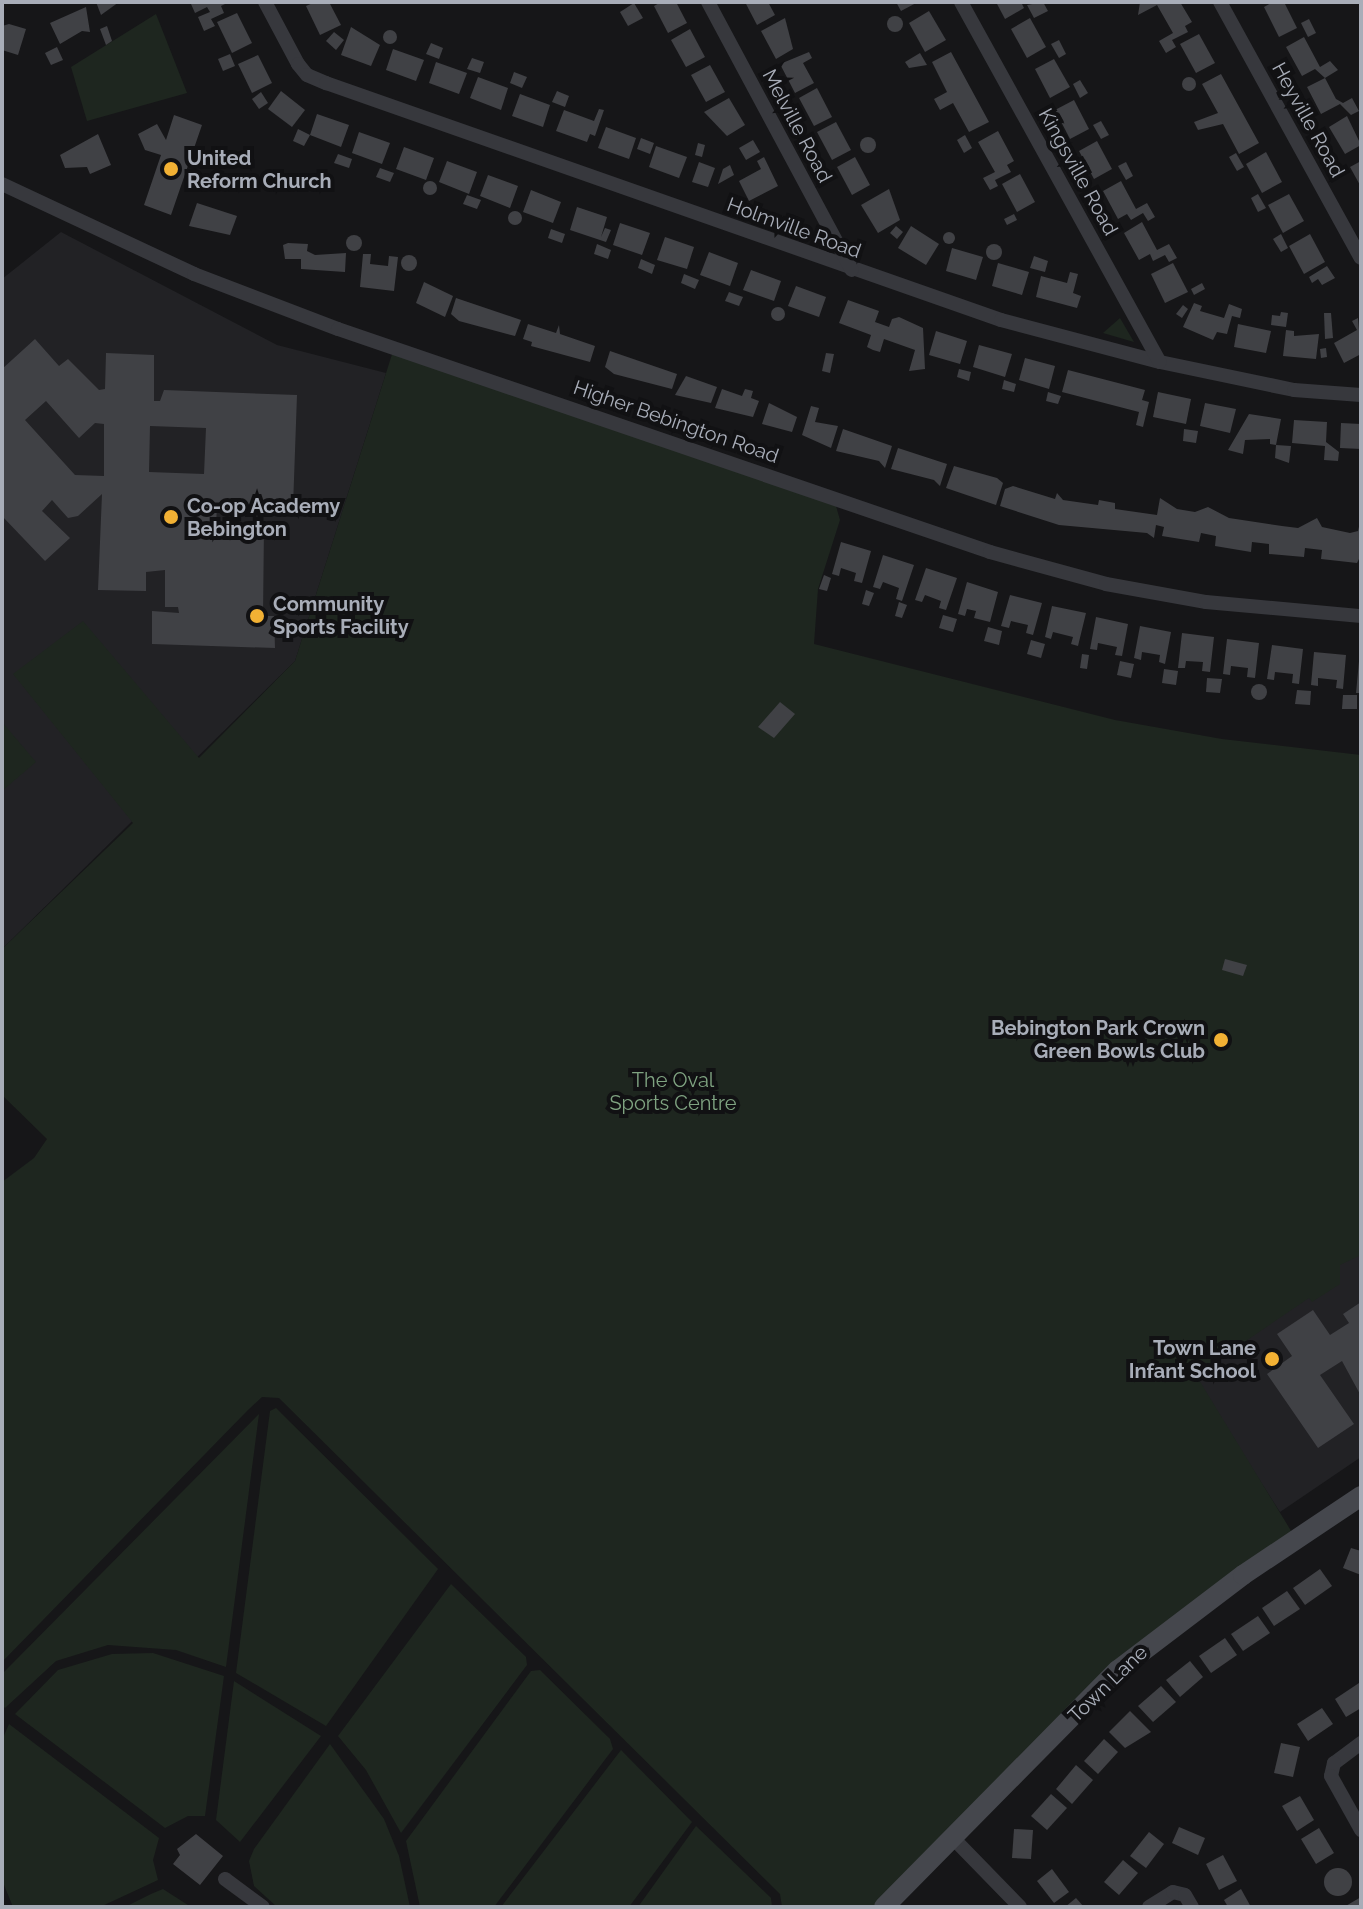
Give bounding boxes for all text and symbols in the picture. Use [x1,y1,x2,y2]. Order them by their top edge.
street label: Heyville Road [1267,58,1349,182]
street label: Melville Road [757,65,837,187]
street label: Kingsville Road [1033,104,1123,240]
place label: United Reform Church [187,146,332,193]
marker: United Reform Church [162,160,180,178]
street label: Holmville Road [724,193,864,263]
street label: Higher Bebington Road [570,376,782,468]
place label: Co-op Academy Bebington [187,494,341,541]
marker: Co-op Academy Bebington [162,508,180,526]
place label: Community Sports Facility [273,592,409,639]
marker: Community Sports Facility [248,607,266,625]
place label: Bebington Park Crown Green Bowls Club [991,1016,1205,1063]
marker: Bebington Park Crown Green Bowls Club [1212,1031,1230,1049]
park label: The Oval Sports Centre [609,1068,737,1115]
place label: Town Lane Infant School [1129,1336,1256,1383]
marker: Town Lane Infant School [1263,1350,1281,1368]
street label: Town Lane [1064,1640,1152,1728]

